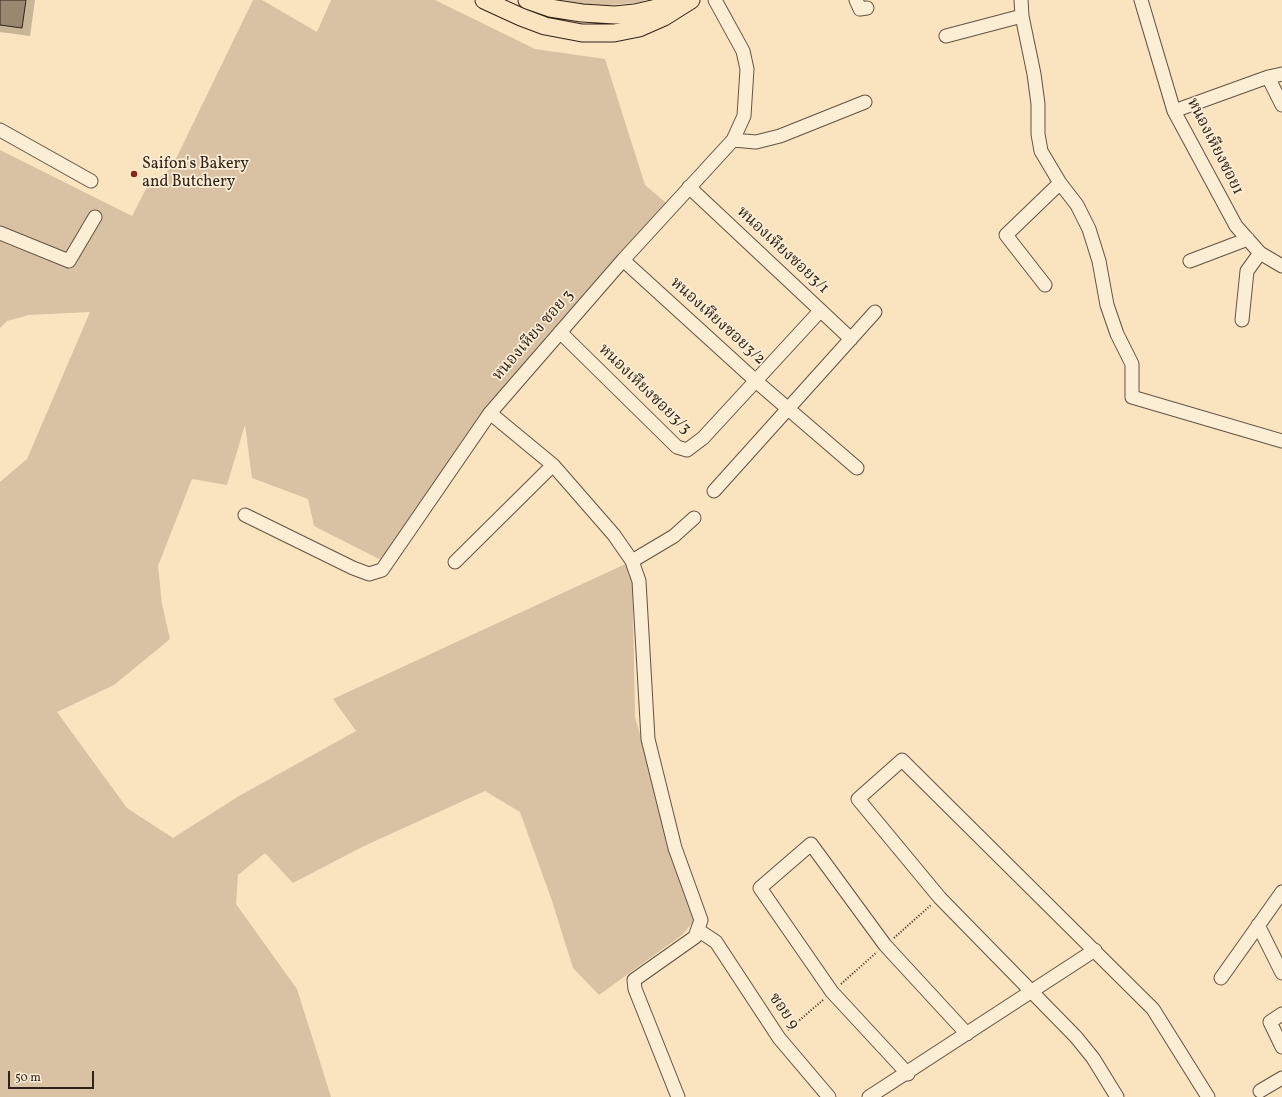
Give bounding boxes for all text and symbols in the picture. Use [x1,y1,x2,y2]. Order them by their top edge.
street label: หนองเหียงซอย1 [1181,96,1247,198]
place label: Saifon's Bakery and Butchery [142,155,249,193]
marker: Saifon's Bakery and Butchery [129,169,139,179]
street label: หนองเหียงซอย3/1 [732,203,832,299]
street label: หนองเหียงซอย3/2 [665,274,769,370]
street label: หนองเหียง ซอย 3 [489,287,579,385]
street label: หนองเหียงซอย3/3 [594,341,694,439]
street label: ซอย 9 [764,990,802,1034]
scale bar [10,1063,96,1089]
text: 50 m [15,1070,41,1086]

